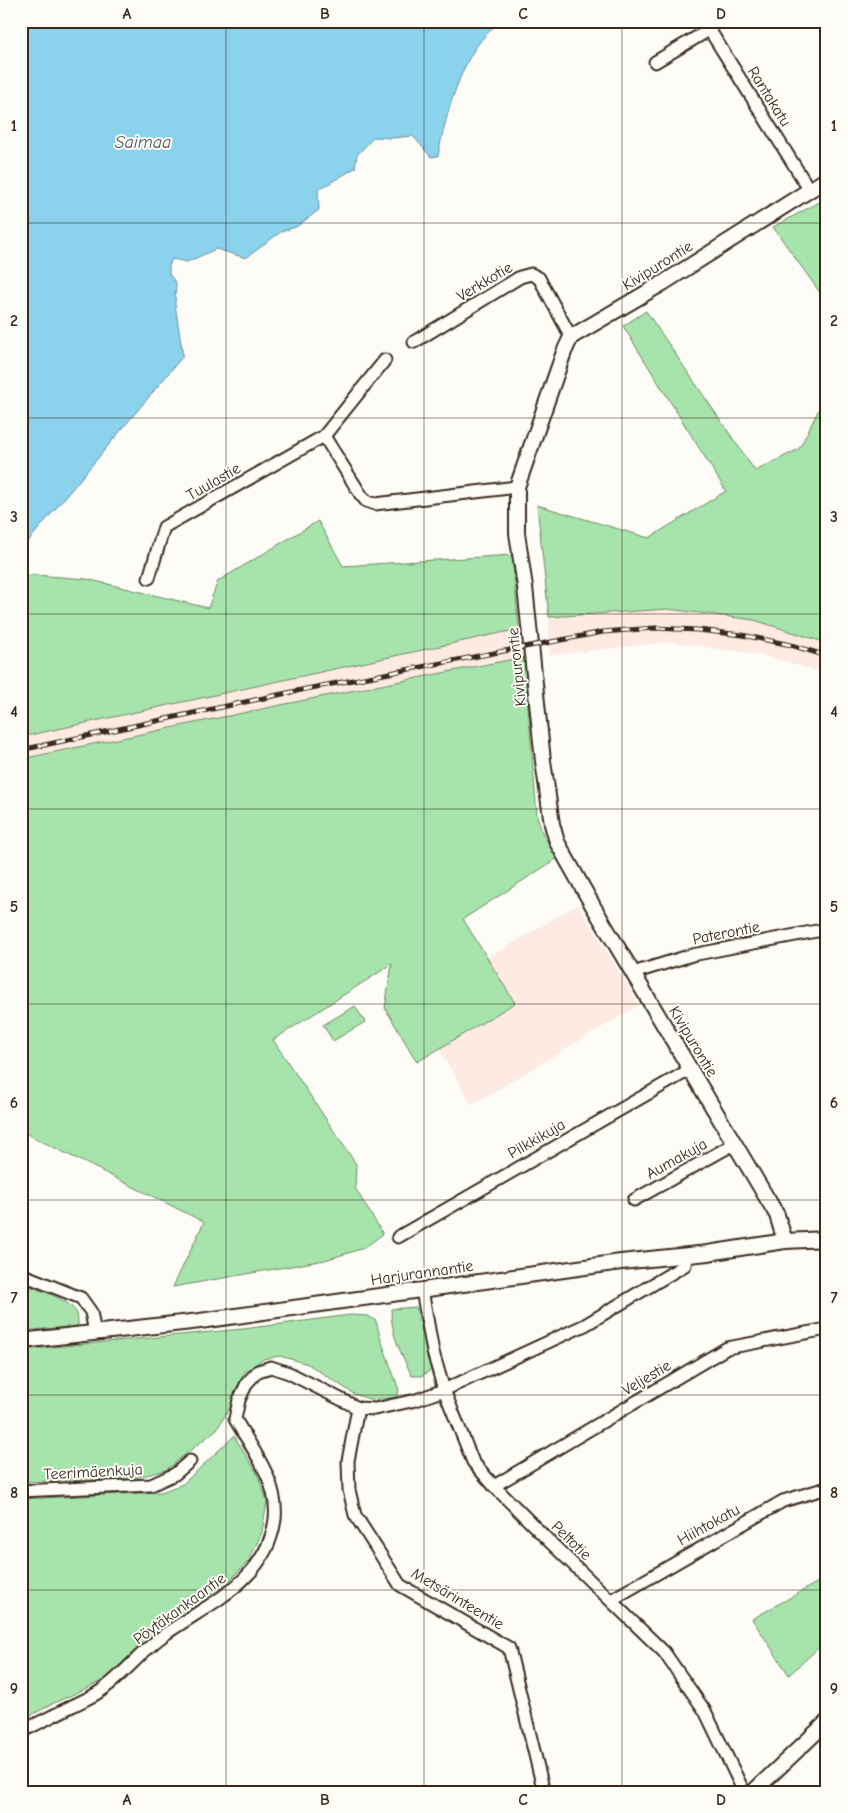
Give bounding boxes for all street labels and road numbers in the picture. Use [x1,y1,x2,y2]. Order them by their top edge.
street label: Rantakatu [744,63,795,130]
street label: Kivipurontie [619,237,696,294]
street label: Verkkotie [453,258,516,305]
street label: Tuulastie [183,459,244,505]
street label: Kivipurontie [504,627,530,707]
street label: Paterontie [691,918,761,948]
street label: Kivipurontie [665,1003,721,1080]
street label: Pilkkikuja [505,1115,568,1162]
street label: Aumakuja [643,1135,710,1183]
street label: Harjurannantie [370,1257,475,1289]
street label: Veljestie [619,1356,674,1399]
street label: Teerimäenkuja [43,1460,143,1484]
street label: Hiihtokatu [674,1500,743,1549]
street label: Peltotie [548,1517,595,1564]
street label: Metsärinteentie [408,1564,507,1634]
street label: Pöytäkankaantie [130,1569,229,1648]

